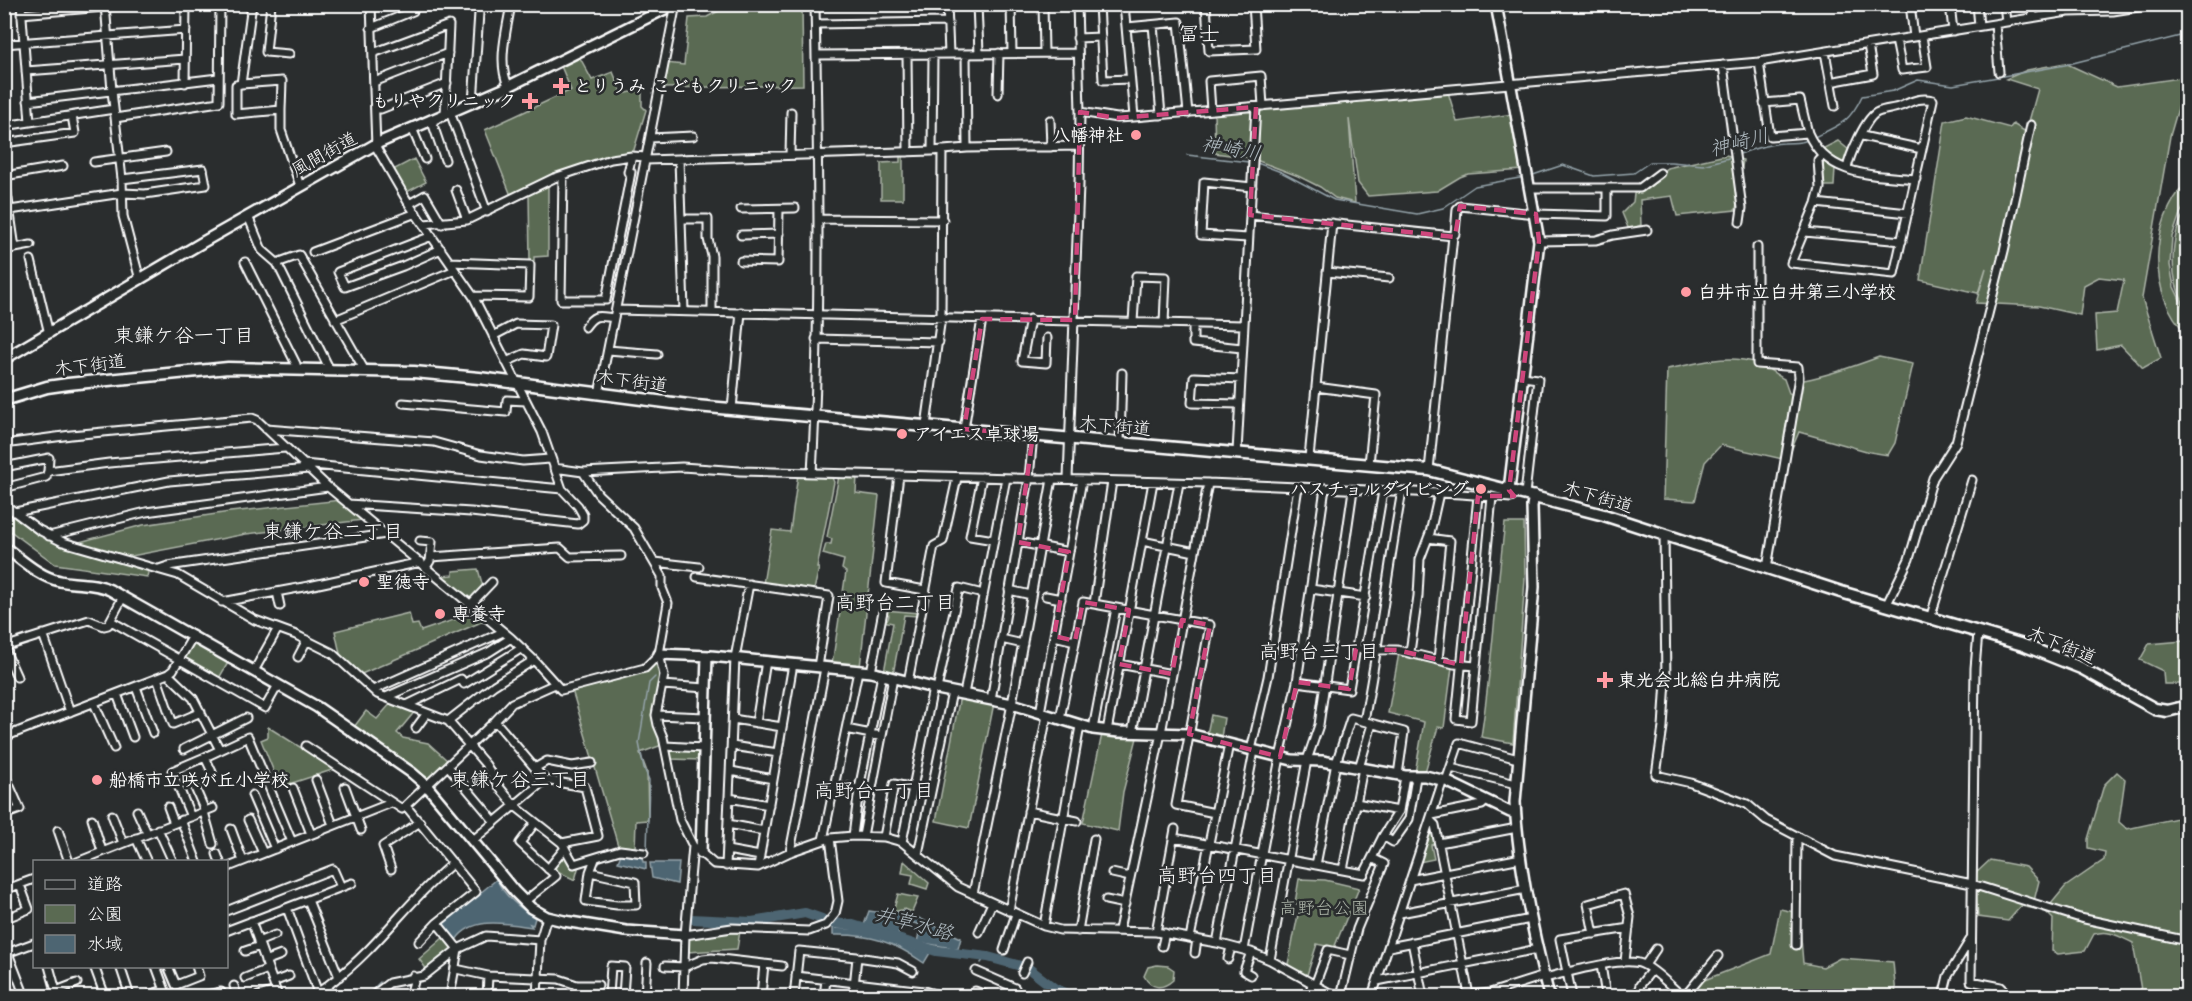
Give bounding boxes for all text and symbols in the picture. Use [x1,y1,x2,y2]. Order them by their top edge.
district label: 冨士 [1178,20,1220,48]
place label: とりうみ こどもクリニック [574,74,796,98]
marker: とりうみ こどもクリニック [552,77,570,95]
place label: もりやクリニック [372,89,516,113]
marker: もりやクリニック [521,92,539,110]
water label: 神崎川 [1707,122,1771,162]
place label: 八幡神社 [1052,123,1124,147]
street label: 風間街道 [287,126,361,182]
marker: 八幡神社 [1129,128,1143,142]
water label: 神崎川 [1199,130,1263,166]
place label: 白井市立白井第三小学校 [1698,280,1896,304]
marker: 白井市立白井第三小学校 [1679,285,1693,299]
district label: 東鎌ケ谷一丁目 [114,322,254,348]
street label: 木下街道 [53,349,127,381]
street label: 木下街道 [595,365,669,397]
street label: 木下街道 [1078,411,1152,441]
place label: アイエス卓球場 [914,422,1039,446]
marker: アイエス卓球場 [895,427,909,441]
street label: 木下街道 [1560,476,1636,518]
place label: ハスチョルダイビング [1290,477,1469,501]
marker: ハスチョルダイビング [1474,482,1488,496]
district label: 東鎌ケ谷二丁目 [263,518,403,544]
place label: 聖徳寺 [376,570,430,594]
marker: 聖徳寺 [357,575,371,589]
district label: 高野台二丁目 [835,589,955,615]
place label: 専養寺 [452,602,506,626]
marker: 専養寺 [433,607,447,621]
street label: 木下街道 [2024,620,2100,670]
district label: 高野台三丁目 [1259,638,1379,664]
place label: 東光会北総白井病院 [1618,668,1780,692]
marker: 東光会北総白井病院 [1596,671,1614,689]
district label: 東鎌ケ谷三丁目 [450,766,590,792]
place label: 船橋市立咲が丘小学校 [109,768,289,792]
marker: 船橋市立咲が丘小学校 [90,773,104,787]
district label: 高野台一丁目 [814,777,934,803]
legend [33,860,228,968]
district label: 高野台四丁目 [1157,862,1277,888]
text: 道路 [87,872,123,896]
park label: 高野台公園 [1279,896,1369,920]
water label: 井草水路 [872,900,957,946]
text: 公園 [87,902,123,926]
text: 水域 [87,932,123,956]

